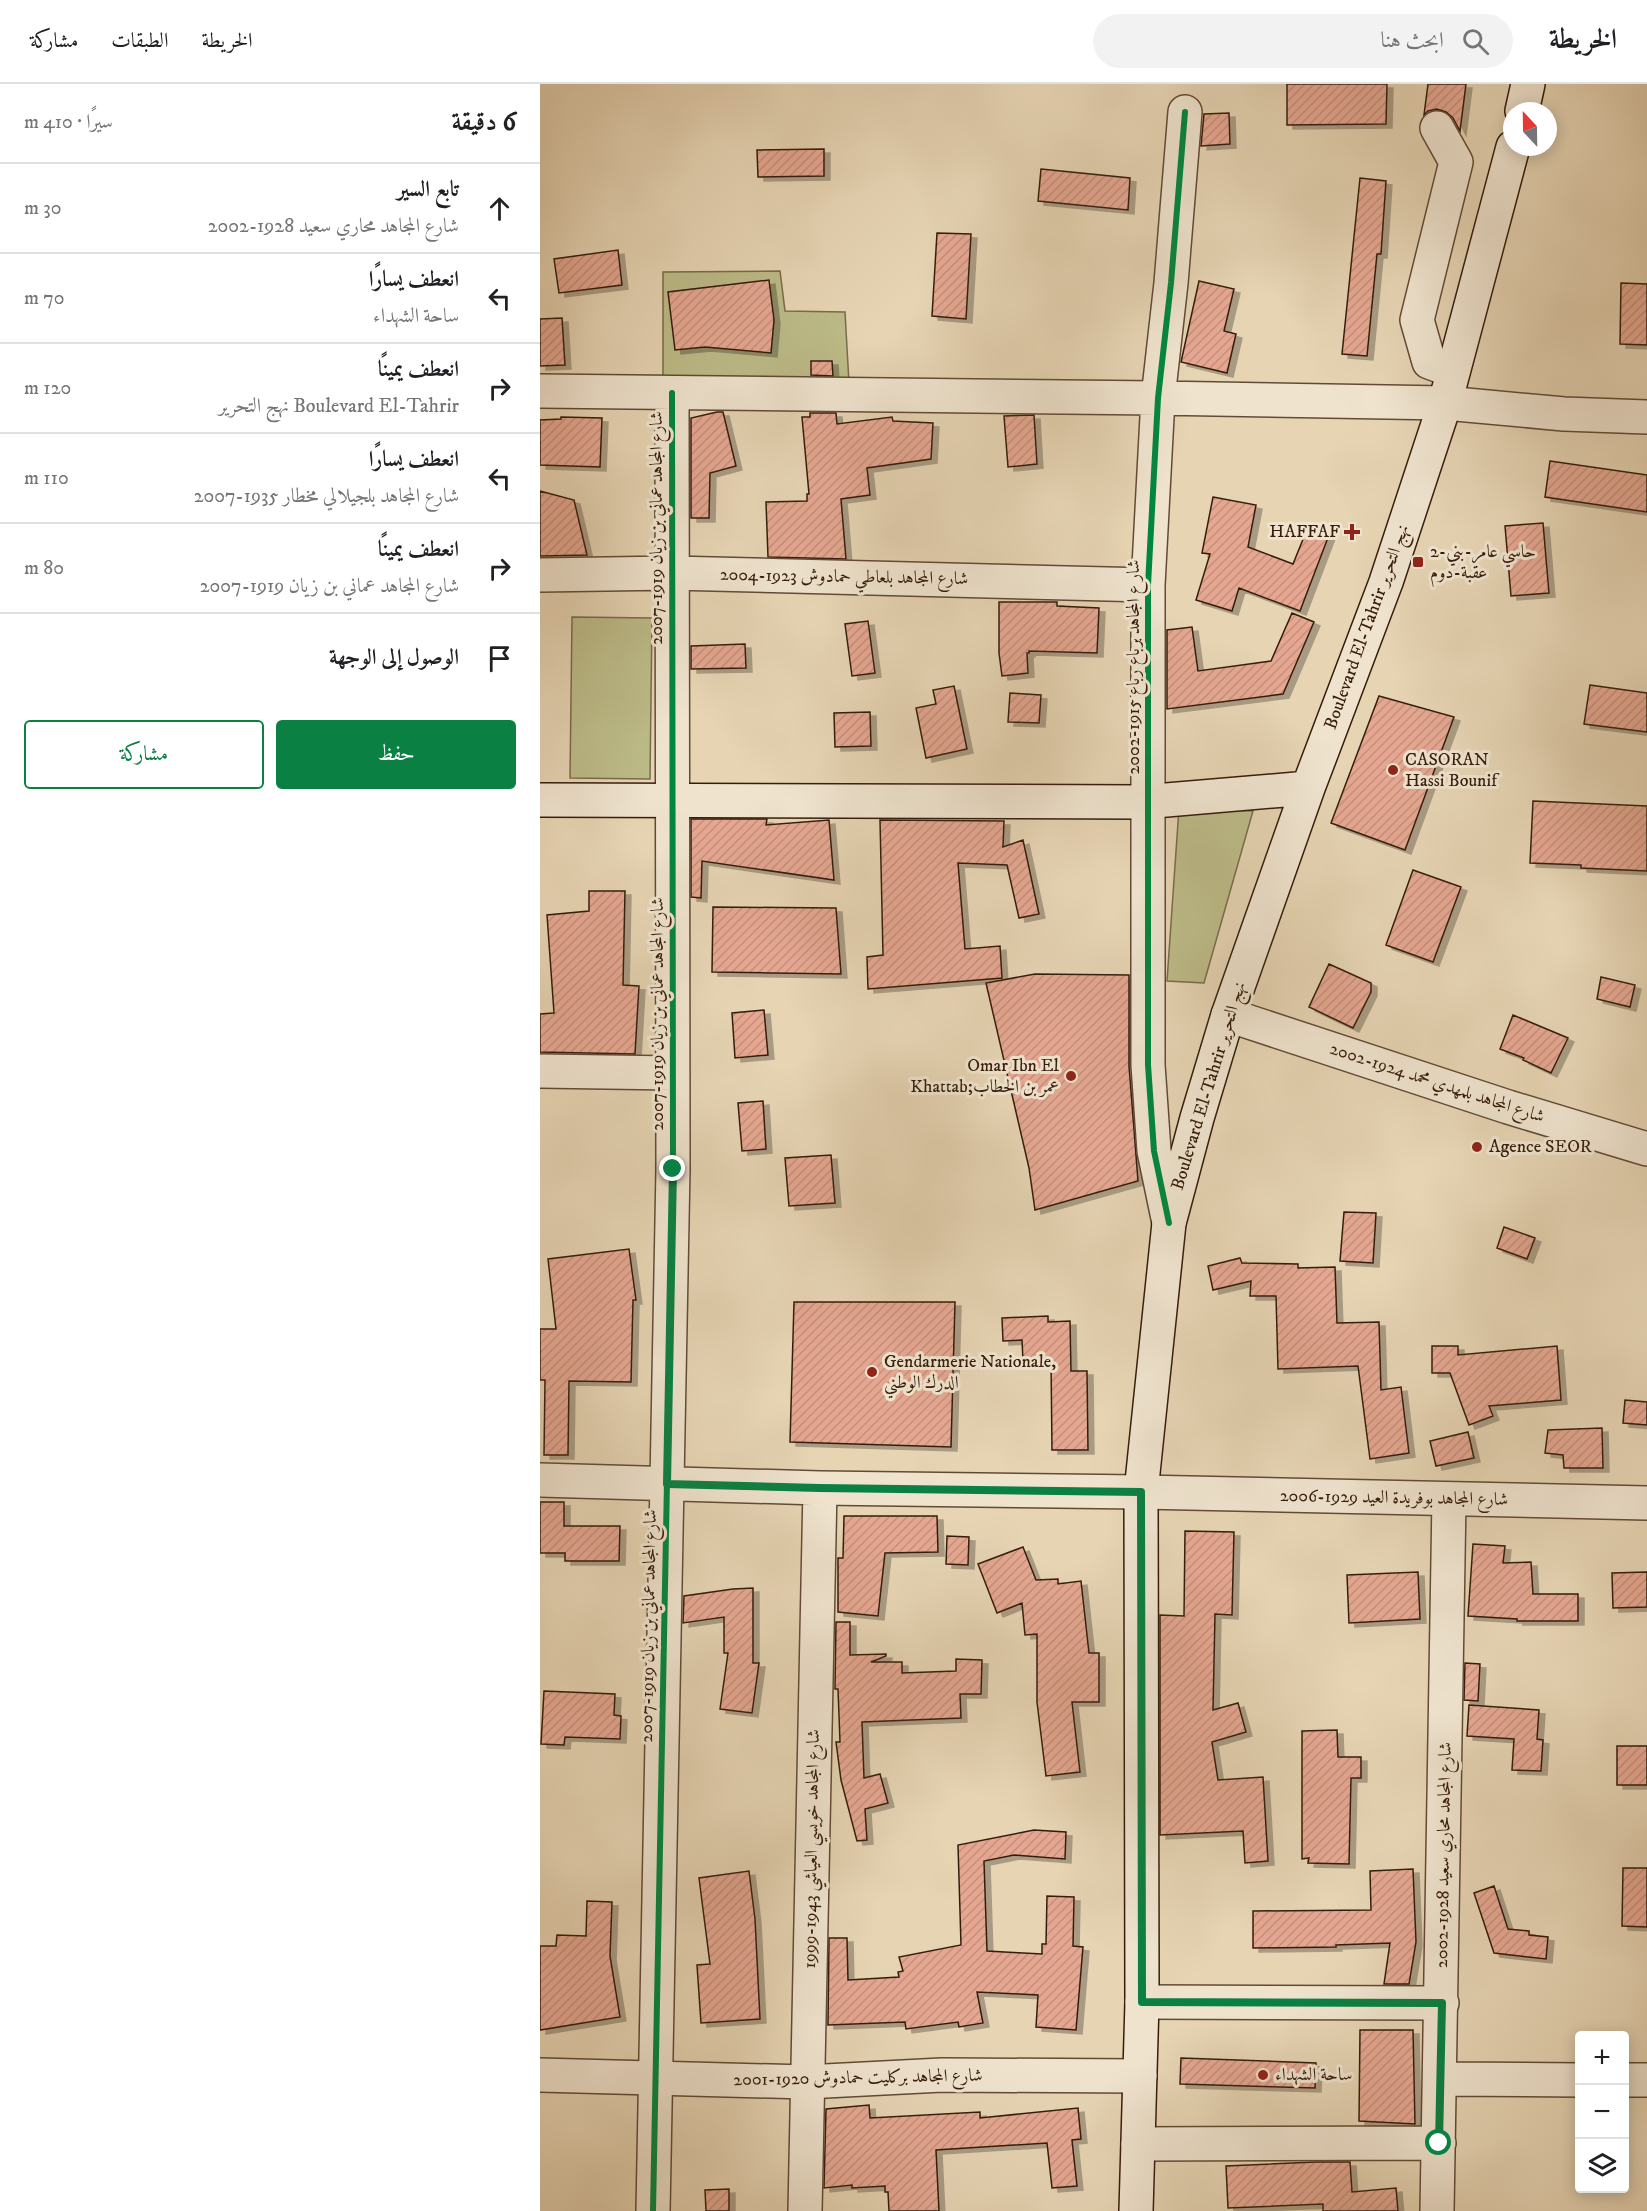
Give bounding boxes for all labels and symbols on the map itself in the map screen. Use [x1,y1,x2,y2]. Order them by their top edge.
north arrow [1503,102,1557,156]
street label: شارع المجاهد عماني بن زيان 1919-2007 [646,411,671,645]
place label: HAFFAF [1269,521,1340,543]
street label: Boulevard El-Tahrir نهج التحرير [1320,521,1418,734]
marker: HAFFAF [1345,525,1359,539]
place label: 2-حاسي عامر-بني عقبة-دوم [1430,541,1536,588]
marker: 2-حاسي عامر-بني عقبة-دوم [1411,555,1425,569]
street label: شار ع المجاهد برباع رباع 1915-2002 [1123,559,1148,775]
street label: شارع المجاهد بلعاطي حمادوش 1923-2004 [719,564,968,595]
place label: CASORAN Hassi Bounif [1405,749,1500,792]
marker: CASORAN Hassi Bounif [1386,763,1400,777]
street label: شارع المجاهد عماني بن زيان 1919-2007 [647,897,672,1131]
street label: Boulevard El-Tahrir نهج التحرير [1167,979,1255,1194]
street label: شارع المجاهد بلمهدي محمد 1924-2002 [1326,1038,1547,1131]
place label: Omar Ibn El Khattab;عمر بن الخطاب [910,1055,1060,1098]
marker: Omar Ibn El Khattab;عمر بن الخطاب [1064,1069,1078,1083]
place label: Agence SEOR [1489,1136,1592,1158]
marker: Agence SEOR [1470,1140,1484,1154]
route end [659,1155,685,1181]
place label: Gendarmerie Nationale, الدرك الوطني [884,1351,1056,1399]
marker: Gendarmerie Nationale, الدرك الوطني [865,1365,879,1379]
street label: شارع المجاهد بوفريدة العيد 1929-2006 [1280,1485,1508,1514]
street label: شارع المجاهد عماني بن زيان 1919-2007 [636,1509,665,1743]
street label: شارع المجاهد خويسي العياشي 1943-1999 [799,1729,830,1969]
street label: شارع المجاهد محاري سعيد 1928-2002 [1431,1742,1460,1968]
place label: ساحة الشهداء [1275,2064,1352,2086]
street label: شارع المجاهد بركليت حمادوش 1920-2001 [733,2065,983,2094]
marker: ساحة الشهداء [1256,2068,1270,2082]
route start [1425,2129,1451,2155]

